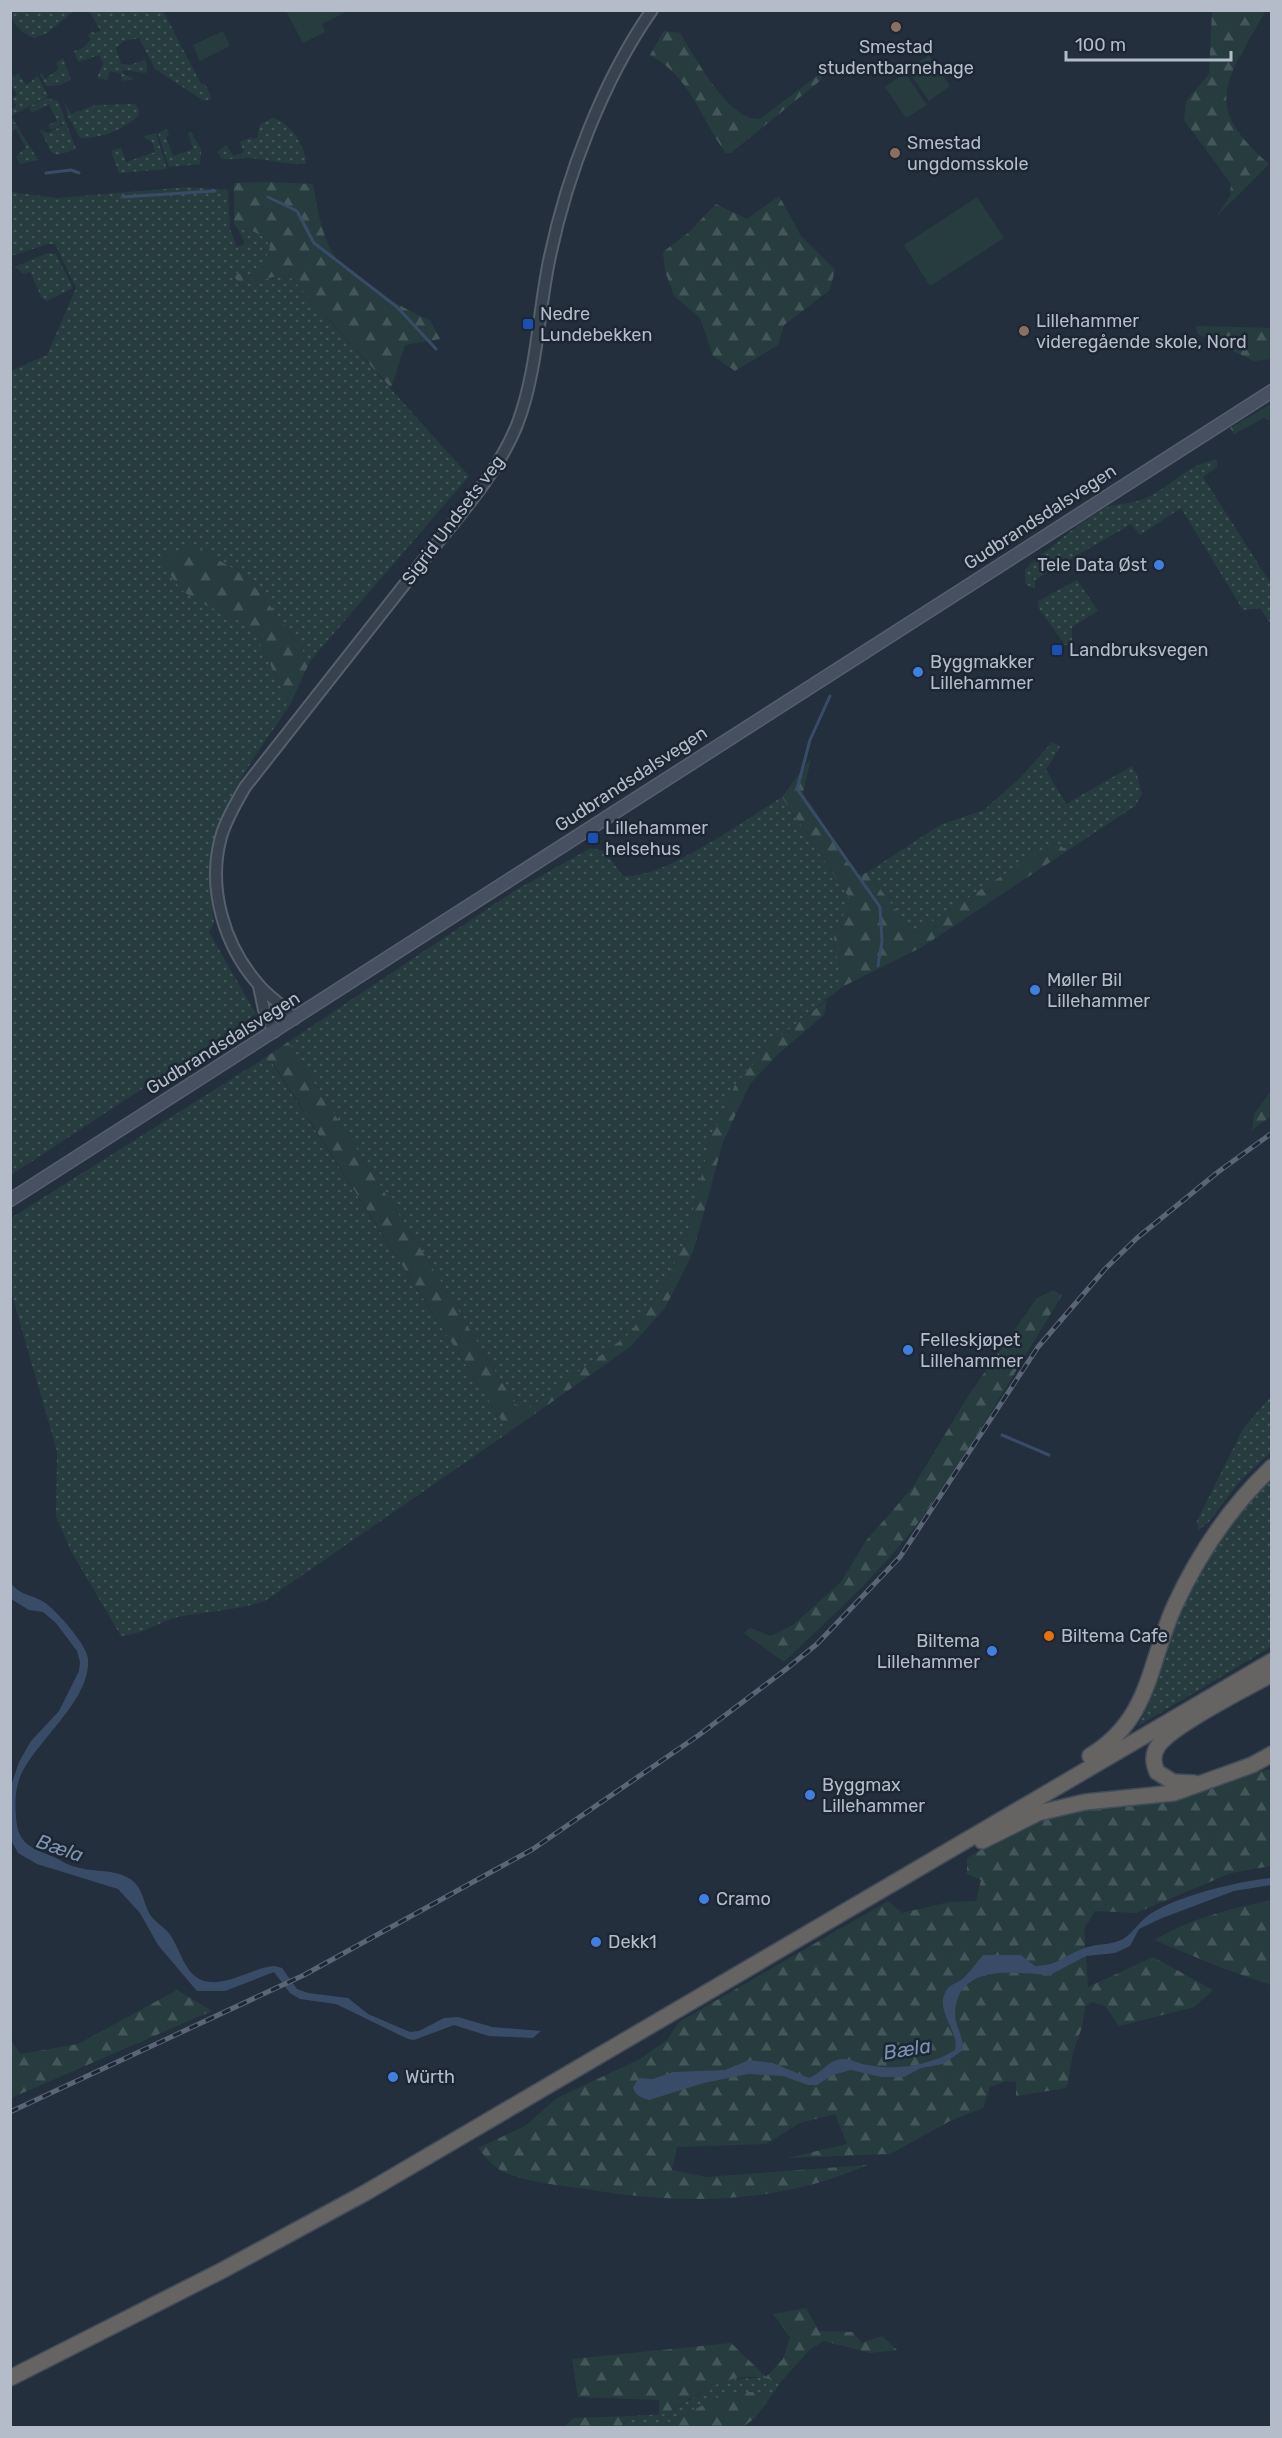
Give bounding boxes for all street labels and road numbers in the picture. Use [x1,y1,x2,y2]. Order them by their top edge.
street label: Sigrid Undsets veg [397,451,509,589]
street label: Gudbrandsdalsvegen [960,459,1120,575]
street label: Gudbrandsdalsvegen [551,721,711,837]
street label: Gudbrandsdalsvegen [142,987,304,1099]

